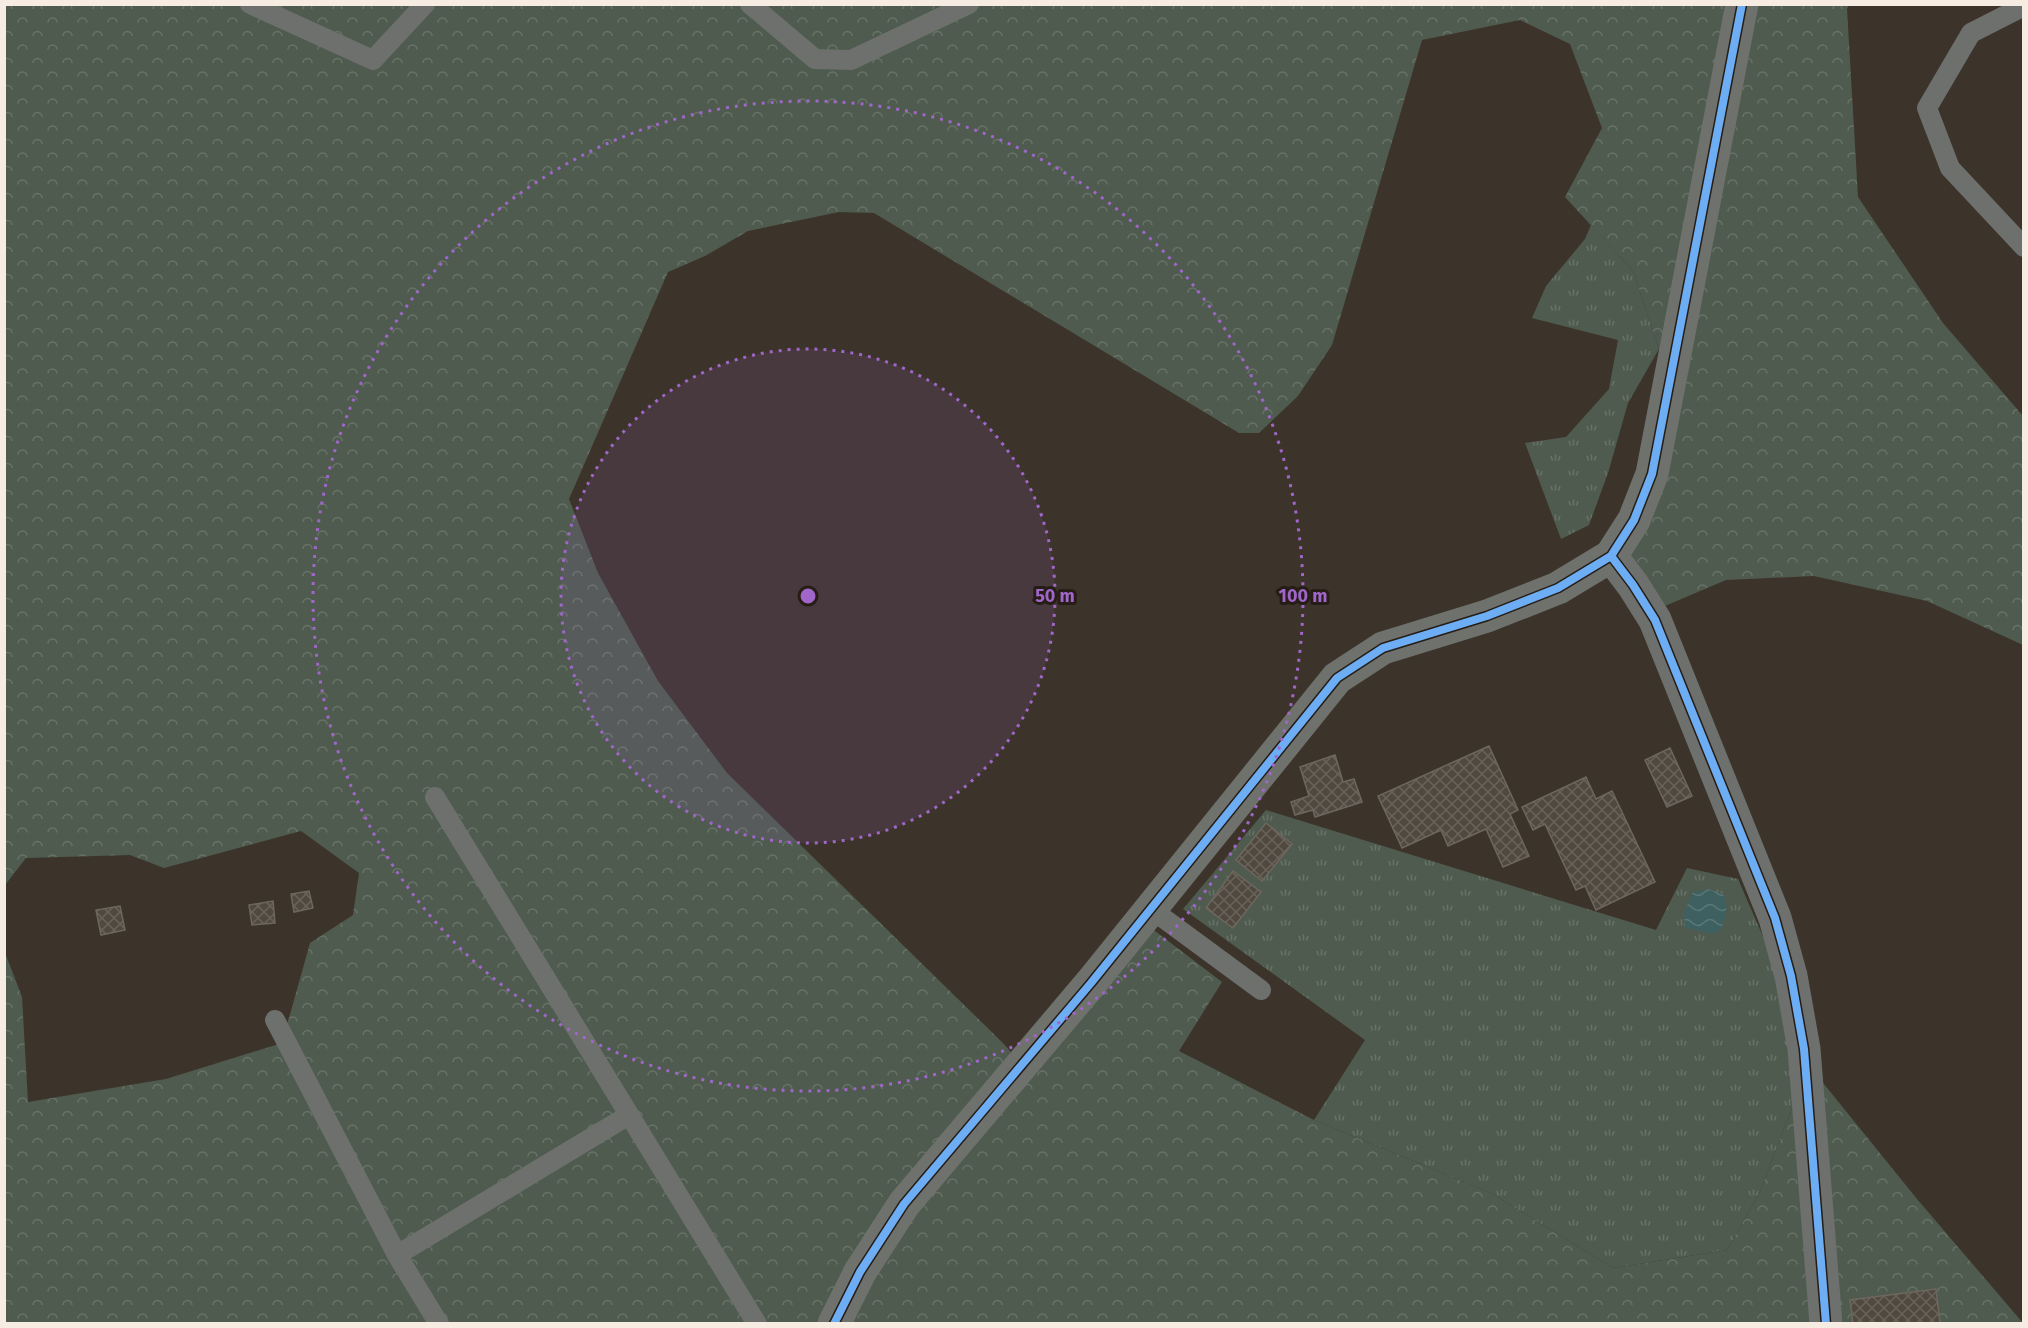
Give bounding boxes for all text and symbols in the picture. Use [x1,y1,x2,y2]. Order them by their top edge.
text: 50 m [1035,585,1075,607]
text: 100 m [1279,585,1327,607]
centre of rings [798,586,818,606]

